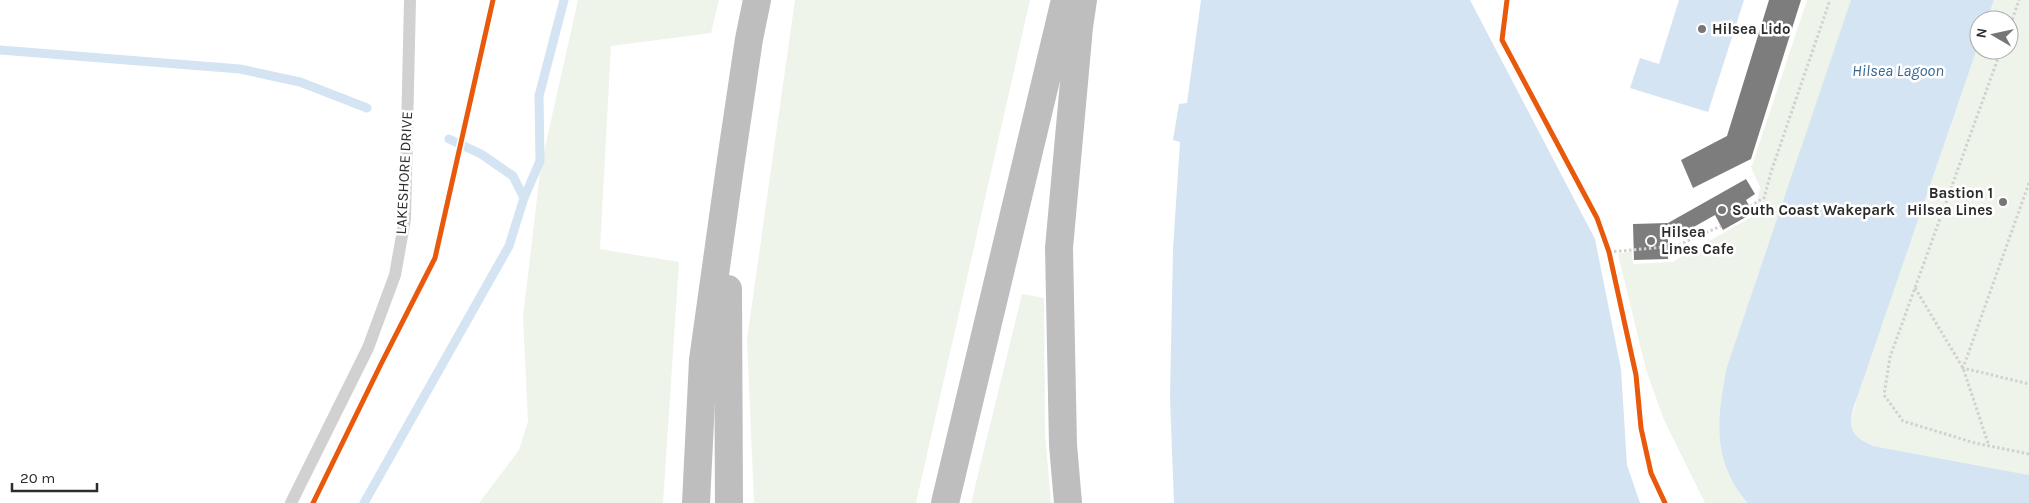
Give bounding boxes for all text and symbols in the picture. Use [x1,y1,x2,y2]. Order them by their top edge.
north arrow [1969,10,2019,60]
place label: Hilsea Lido [1712,20,1791,38]
marker: Hilsea Lido [1696,23,1708,35]
text: N [1972,27,1991,39]
water label: Hilsea Lagoon [1852,61,1944,80]
street label: LAKESHORE DRIVE [392,111,416,235]
place label: Bastion 1 Hilsea Lines [1907,184,1993,219]
marker: Bastion 1 Hilsea Lines [1997,196,2009,208]
place label: South Coast Wakepark [1732,201,1895,219]
marker: South Coast Wakepark [1716,204,1728,216]
place label: Hilsea Lines Cafe [1661,223,1734,258]
marker: Hilsea Lines Cafe [1645,235,1657,247]
scale bar [12,460,98,492]
text: 20 m [20,469,55,487]

